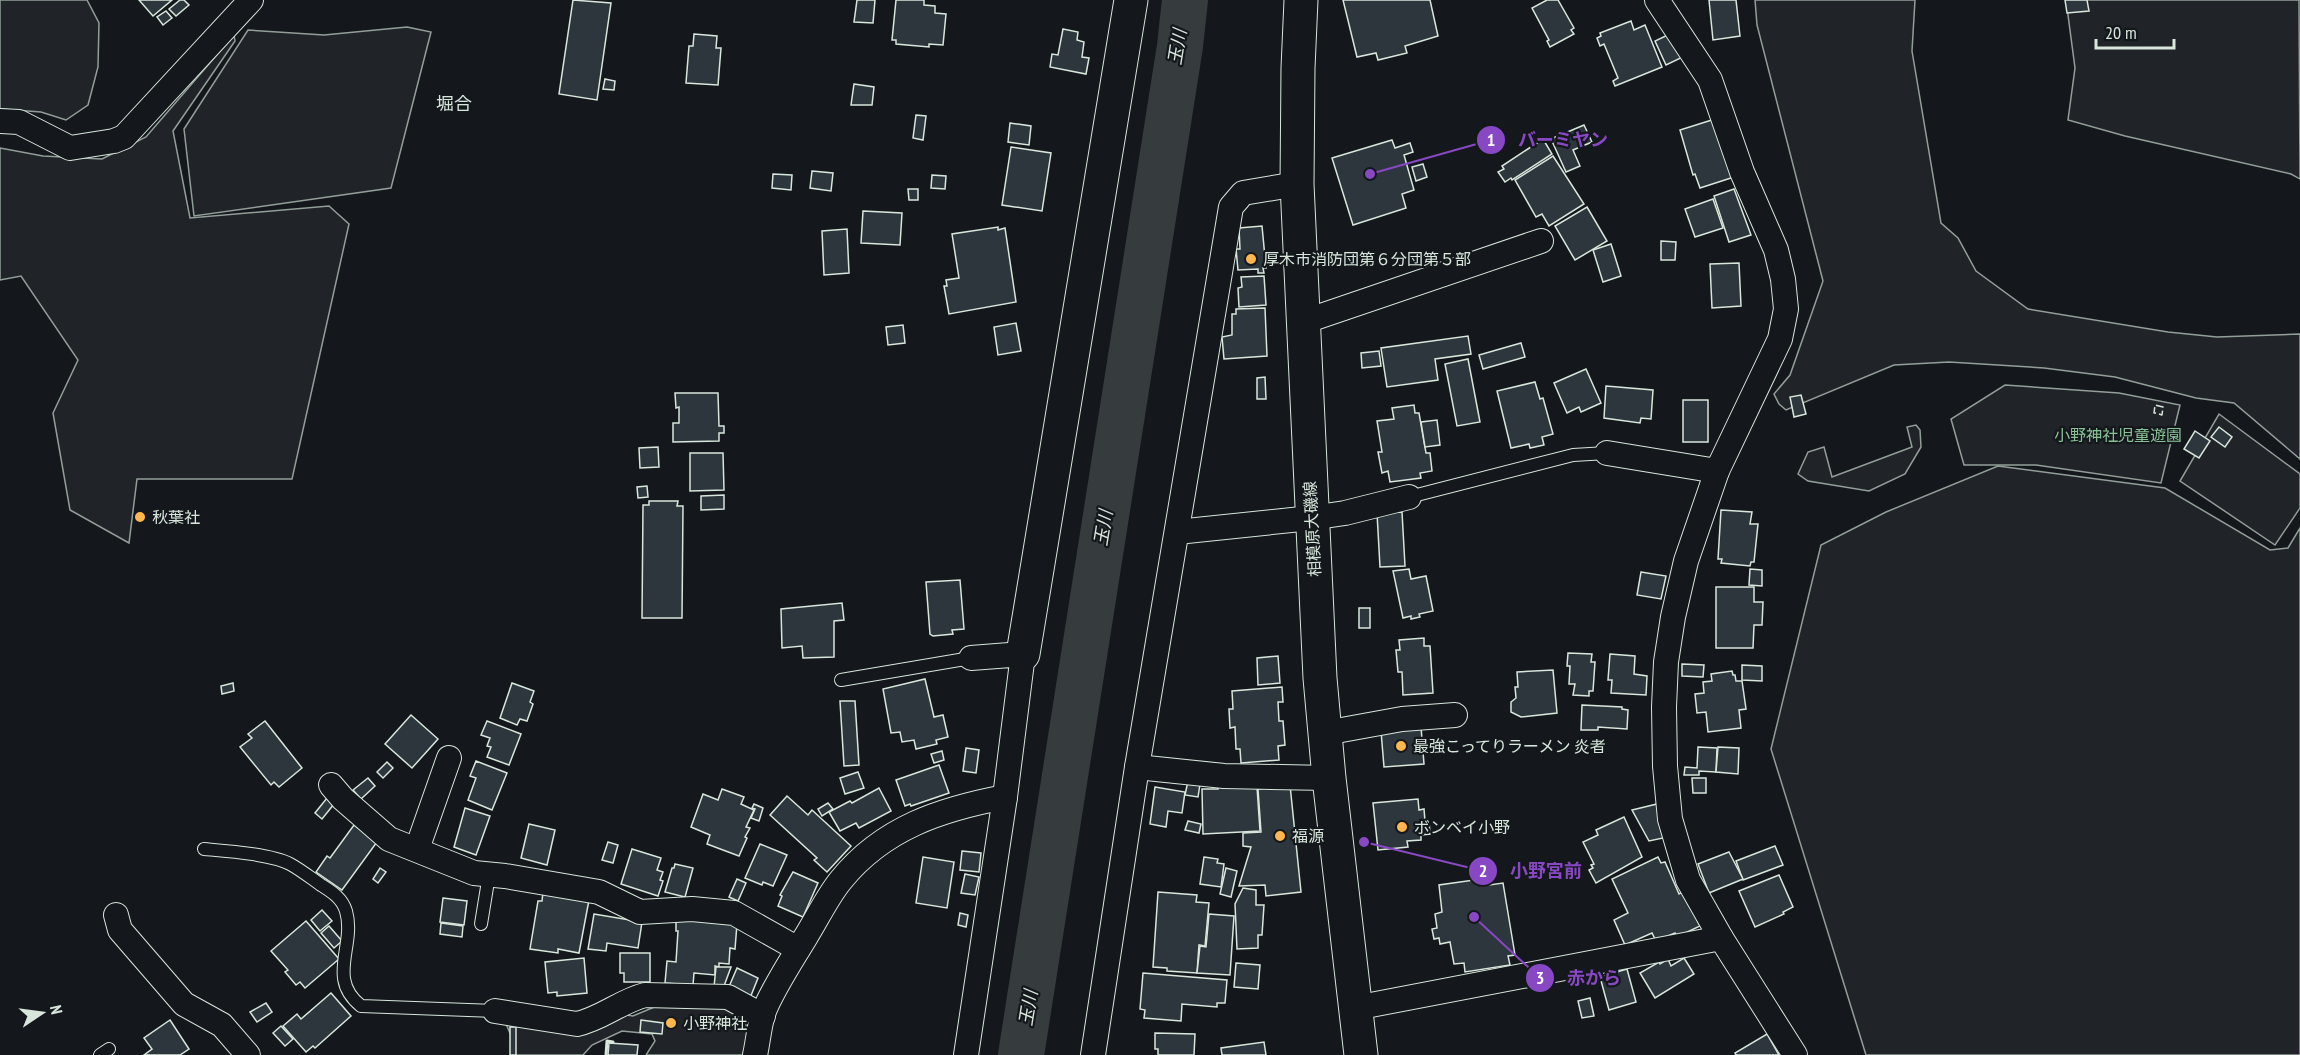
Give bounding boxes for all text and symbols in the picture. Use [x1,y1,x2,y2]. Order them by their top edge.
scale bar [2096,12,2174,50]
text: 20 m [2105,21,2137,44]
water label: 玉川 [1163,25,1191,67]
district label: 堀合 [436,92,472,115]
callout: バーミヤン [1476,122,1620,158]
text: 1 [1487,128,1495,151]
text: バーミヤン [1518,128,1608,151]
place label: 厚木市消防団第６分団第５部 [1263,249,1471,269]
marker: 厚木市消防団第６分団第５部 [1244,252,1258,266]
park label: 小野神社児童遊園 [2054,425,2182,445]
street label: 相模原大磯線 [1300,481,1324,577]
water label: 玉川 [1089,506,1117,548]
place label: 秋葉社 [152,507,200,527]
marker: 秋葉社 [133,510,147,524]
place label: 最強こってりラーメン 炎者 [1413,736,1606,756]
marker: 最強こってりラーメン 炎者 [1394,739,1408,753]
place label: ボンベイ小野 [1414,817,1510,837]
marker: ボンベイ小野 [1395,820,1409,834]
place label: 福源 [1292,826,1324,846]
marker: 福源 [1273,829,1287,843]
callout: 小野宮前 [1468,853,1594,889]
text: 2 [1479,859,1487,882]
text: 小野宮前 [1510,859,1582,882]
callout: 赤から [1525,960,1633,996]
text: 3 [1536,966,1544,989]
text: 赤から [1567,966,1621,989]
north arrow [12,983,72,1043]
water label: 玉川 [1014,986,1042,1028]
text: N [46,1003,67,1016]
place label: 小野神社 [683,1013,747,1033]
marker: 小野神社 [664,1016,678,1030]

